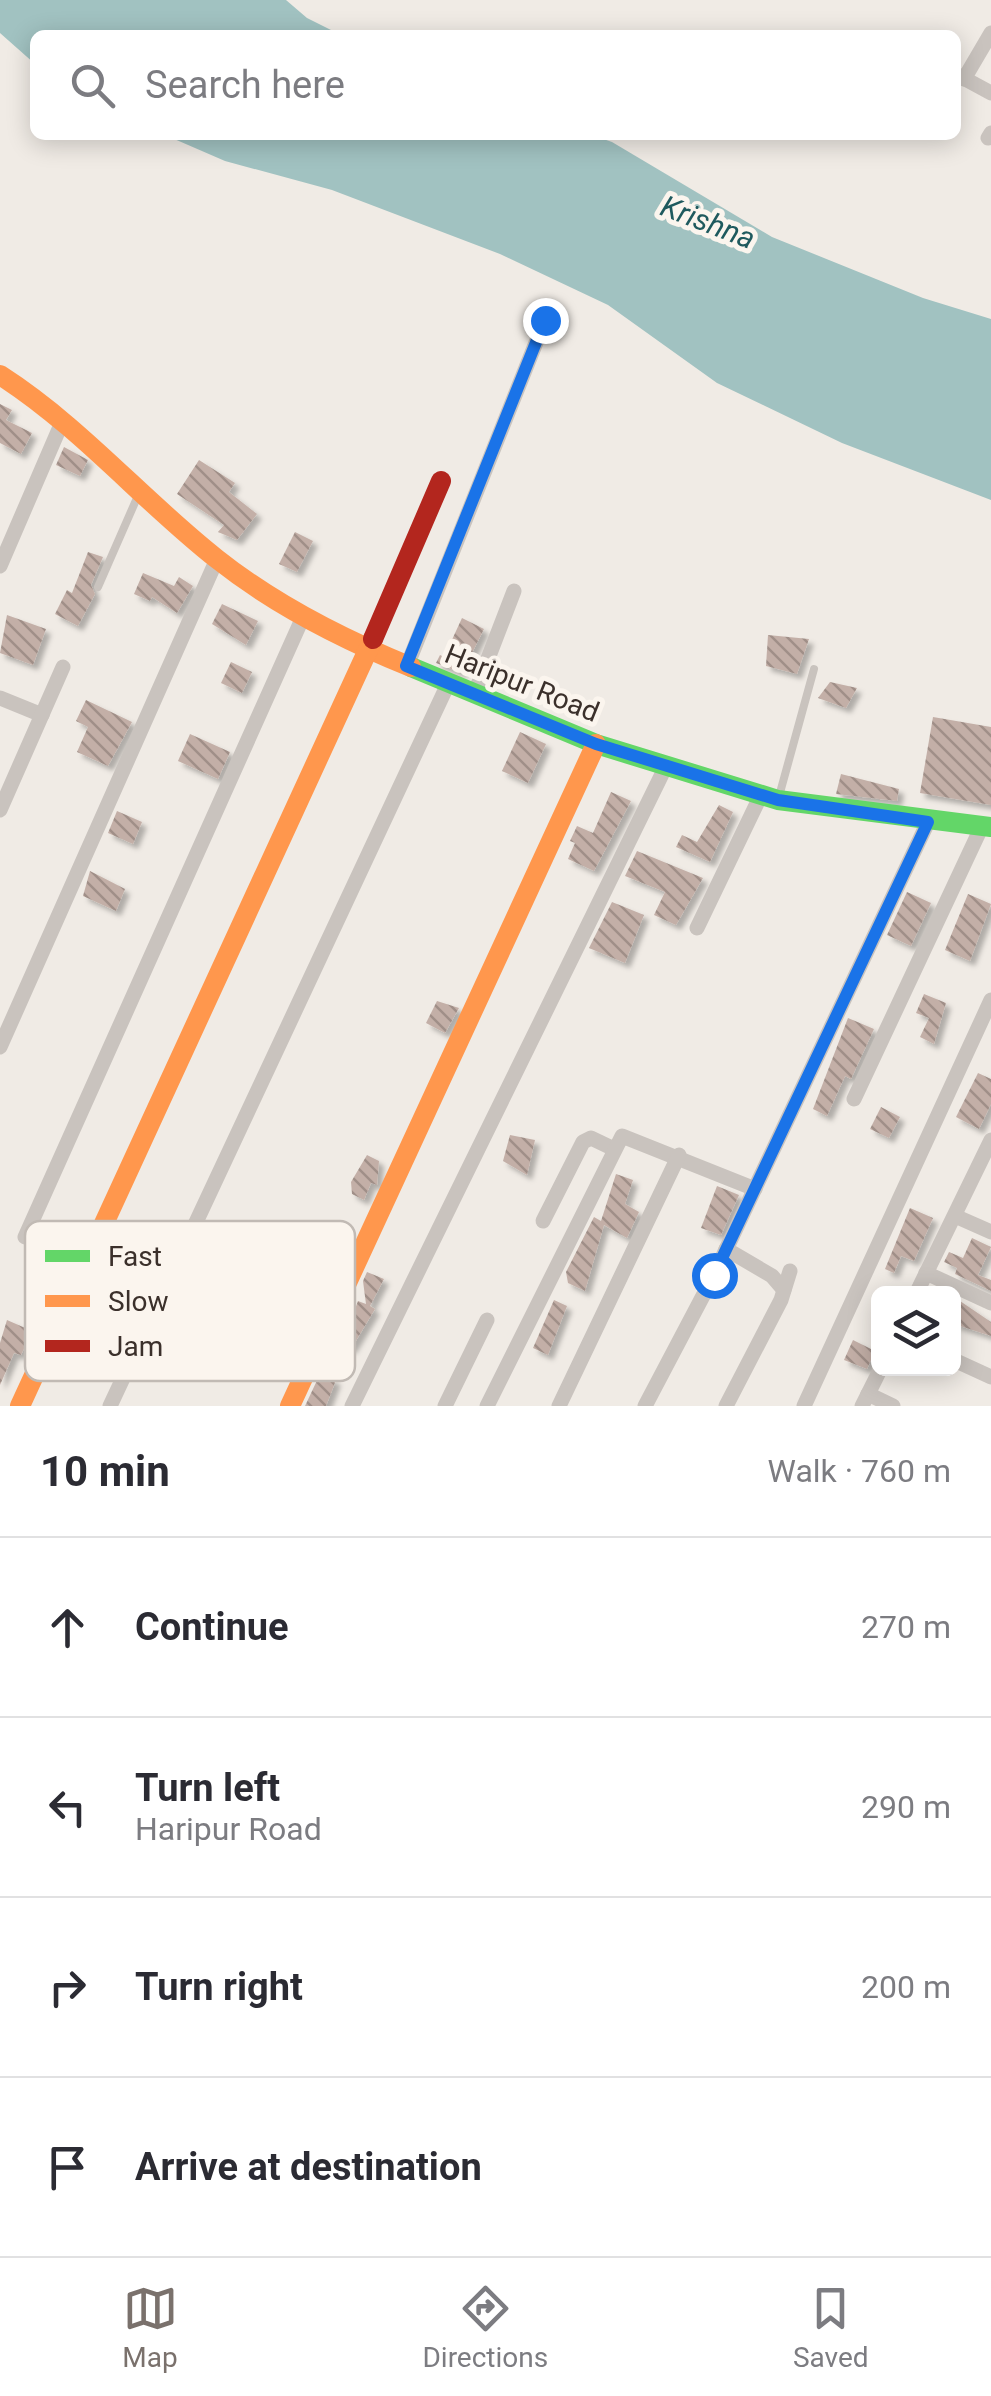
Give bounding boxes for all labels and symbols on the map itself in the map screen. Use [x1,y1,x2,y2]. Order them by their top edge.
water label: Krishna [656,188,760,256]
route end [523,298,569,344]
street label: Haripur Road [440,637,604,729]
legend [25,1221,355,1381]
text: Fast [108,1240,162,1273]
route start [692,1253,738,1299]
text: Slow [108,1285,168,1318]
text: Jam [108,1330,163,1363]

